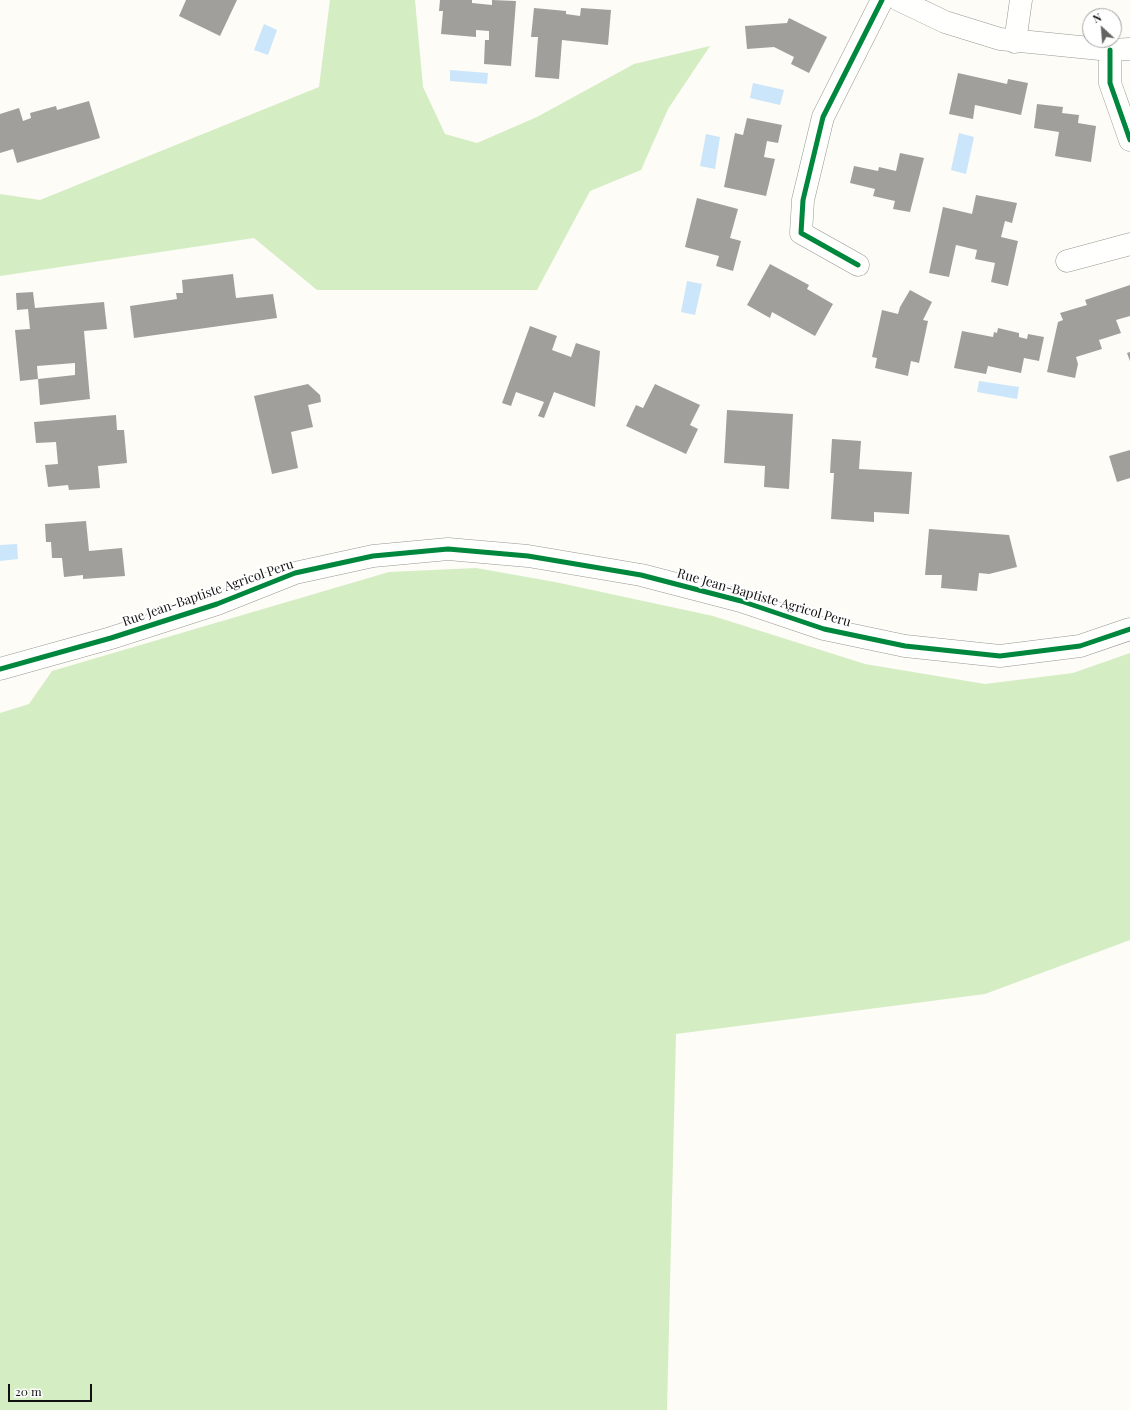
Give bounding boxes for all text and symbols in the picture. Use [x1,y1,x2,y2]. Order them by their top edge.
north arrow [1082,8,1122,48]
text: N [1090,9,1104,26]
street label: Rue Jean-Baptiste Agricol Peru [120,556,296,630]
street label: Rue Jean-Baptiste Agricol Peru [675,566,853,630]
scale bar [10,1376,94,1402]
text: 20 m [15,1383,42,1399]

